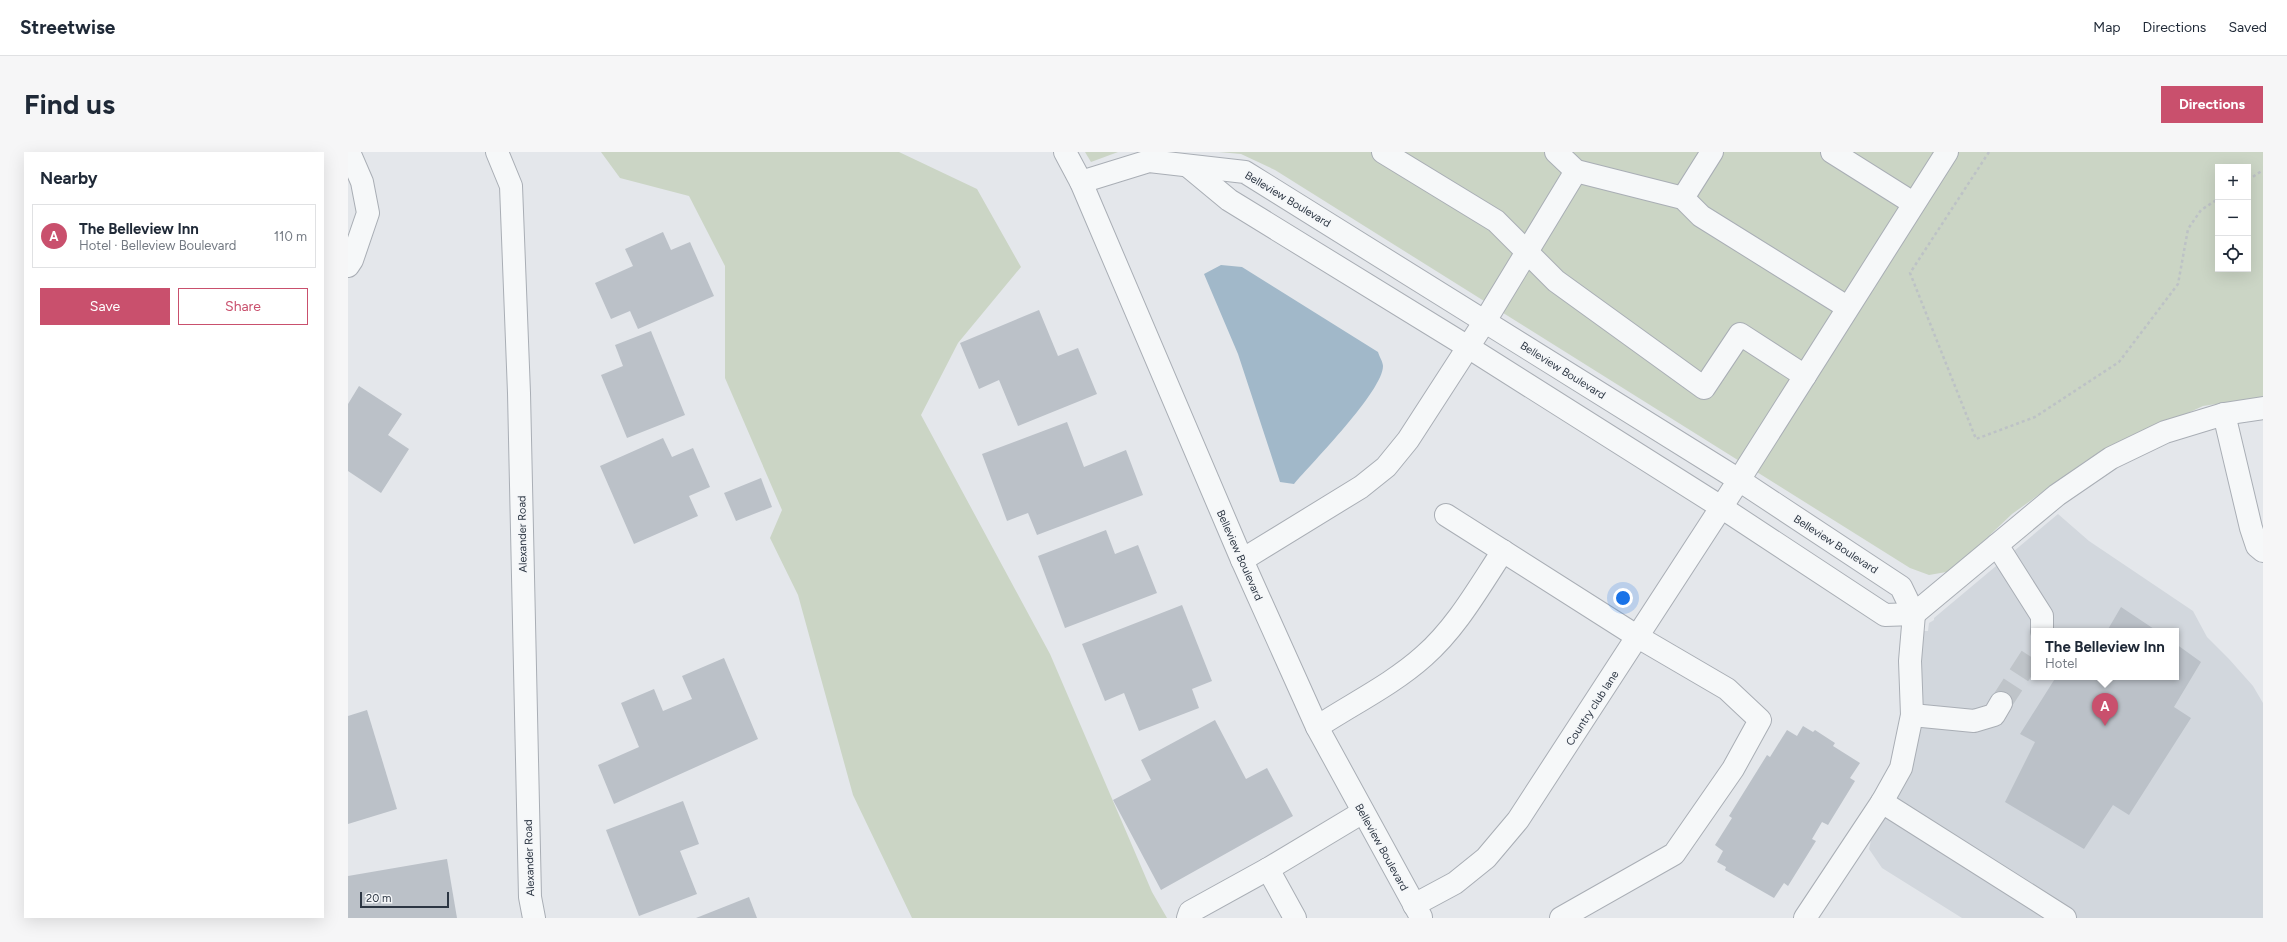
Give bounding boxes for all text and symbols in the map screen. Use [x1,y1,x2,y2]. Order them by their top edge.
text: Streetwise [20,16,115,39]
text: Map [2093,19,2121,36]
text: Directions [2143,19,2206,36]
text: Saved [2228,19,2267,36]
button: Directions [2161,86,2263,123]
text: Find us [24,87,115,121]
map controls [2215,164,2251,272]
button: + [2215,164,2251,200]
text: Nearby [40,168,98,188]
street label: Belleview Boulevard [1242,169,1333,230]
button: − [2215,200,2251,236]
text: The Belleview Inn [79,220,199,238]
text: A [49,229,59,244]
text: 110 m [274,229,307,244]
button: locate [2215,236,2251,272]
text: Hotel · Belleview Boulevard [79,238,236,253]
button: Save [40,288,170,325]
button: Share [178,288,308,325]
street label: Belleview Boulevard [1518,339,1608,402]
street label: Alexander Road [515,495,530,573]
street label: Belleview Boulevard [1214,508,1265,603]
street label: Belleview Boulevard [1791,512,1880,577]
your location [1613,588,1633,608]
popup [2031,628,2179,680]
text: The Belleview Inn [2045,638,2165,656]
text: Hotel [2045,656,2077,671]
street label: Country club lane [1563,668,1622,748]
pin: A [2092,693,2118,726]
street label: Belleview Boulevard [1352,801,1411,893]
street label: Alexander Road [522,819,537,897]
scale bar [360,890,449,909]
text: 20 m [366,892,391,905]

